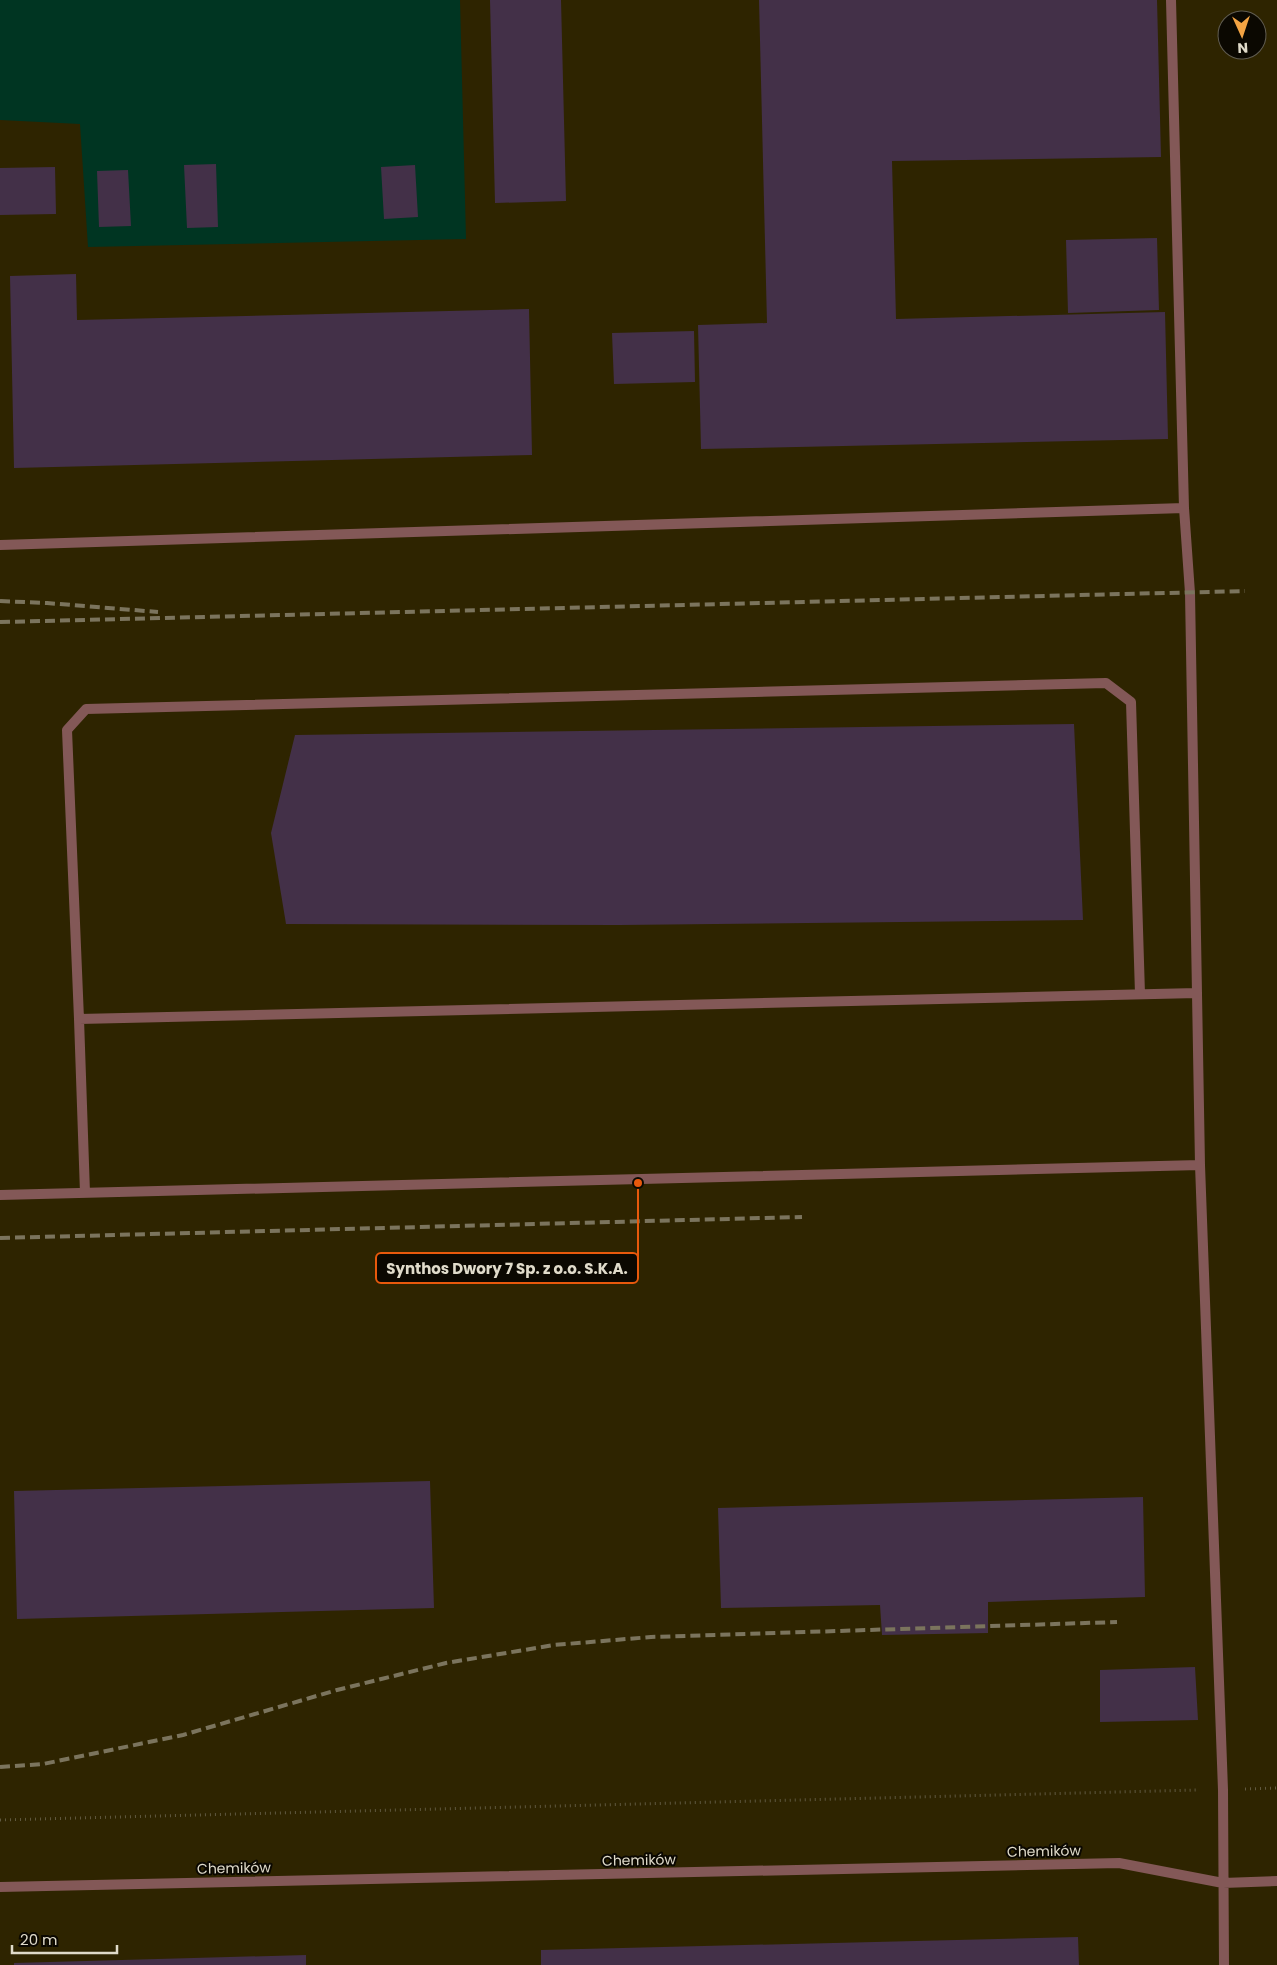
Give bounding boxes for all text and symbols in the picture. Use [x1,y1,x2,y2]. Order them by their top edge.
north arrow [1217,10,1267,60]
text: N [1237,38,1248,58]
callout: Synthos Dwory 7 Sp. z o.o. S.K.A. [376,1253,638,1283]
text: Synthos Dwory 7 Sp. z o.o. S.K.A. [386,1258,628,1279]
street label: Chemików [1007,1840,1082,1862]
street label: Chemików [602,1849,677,1871]
street label: Chemików [197,1857,272,1879]
scale bar [12,1922,118,1954]
text: 20 m [20,1929,58,1950]

